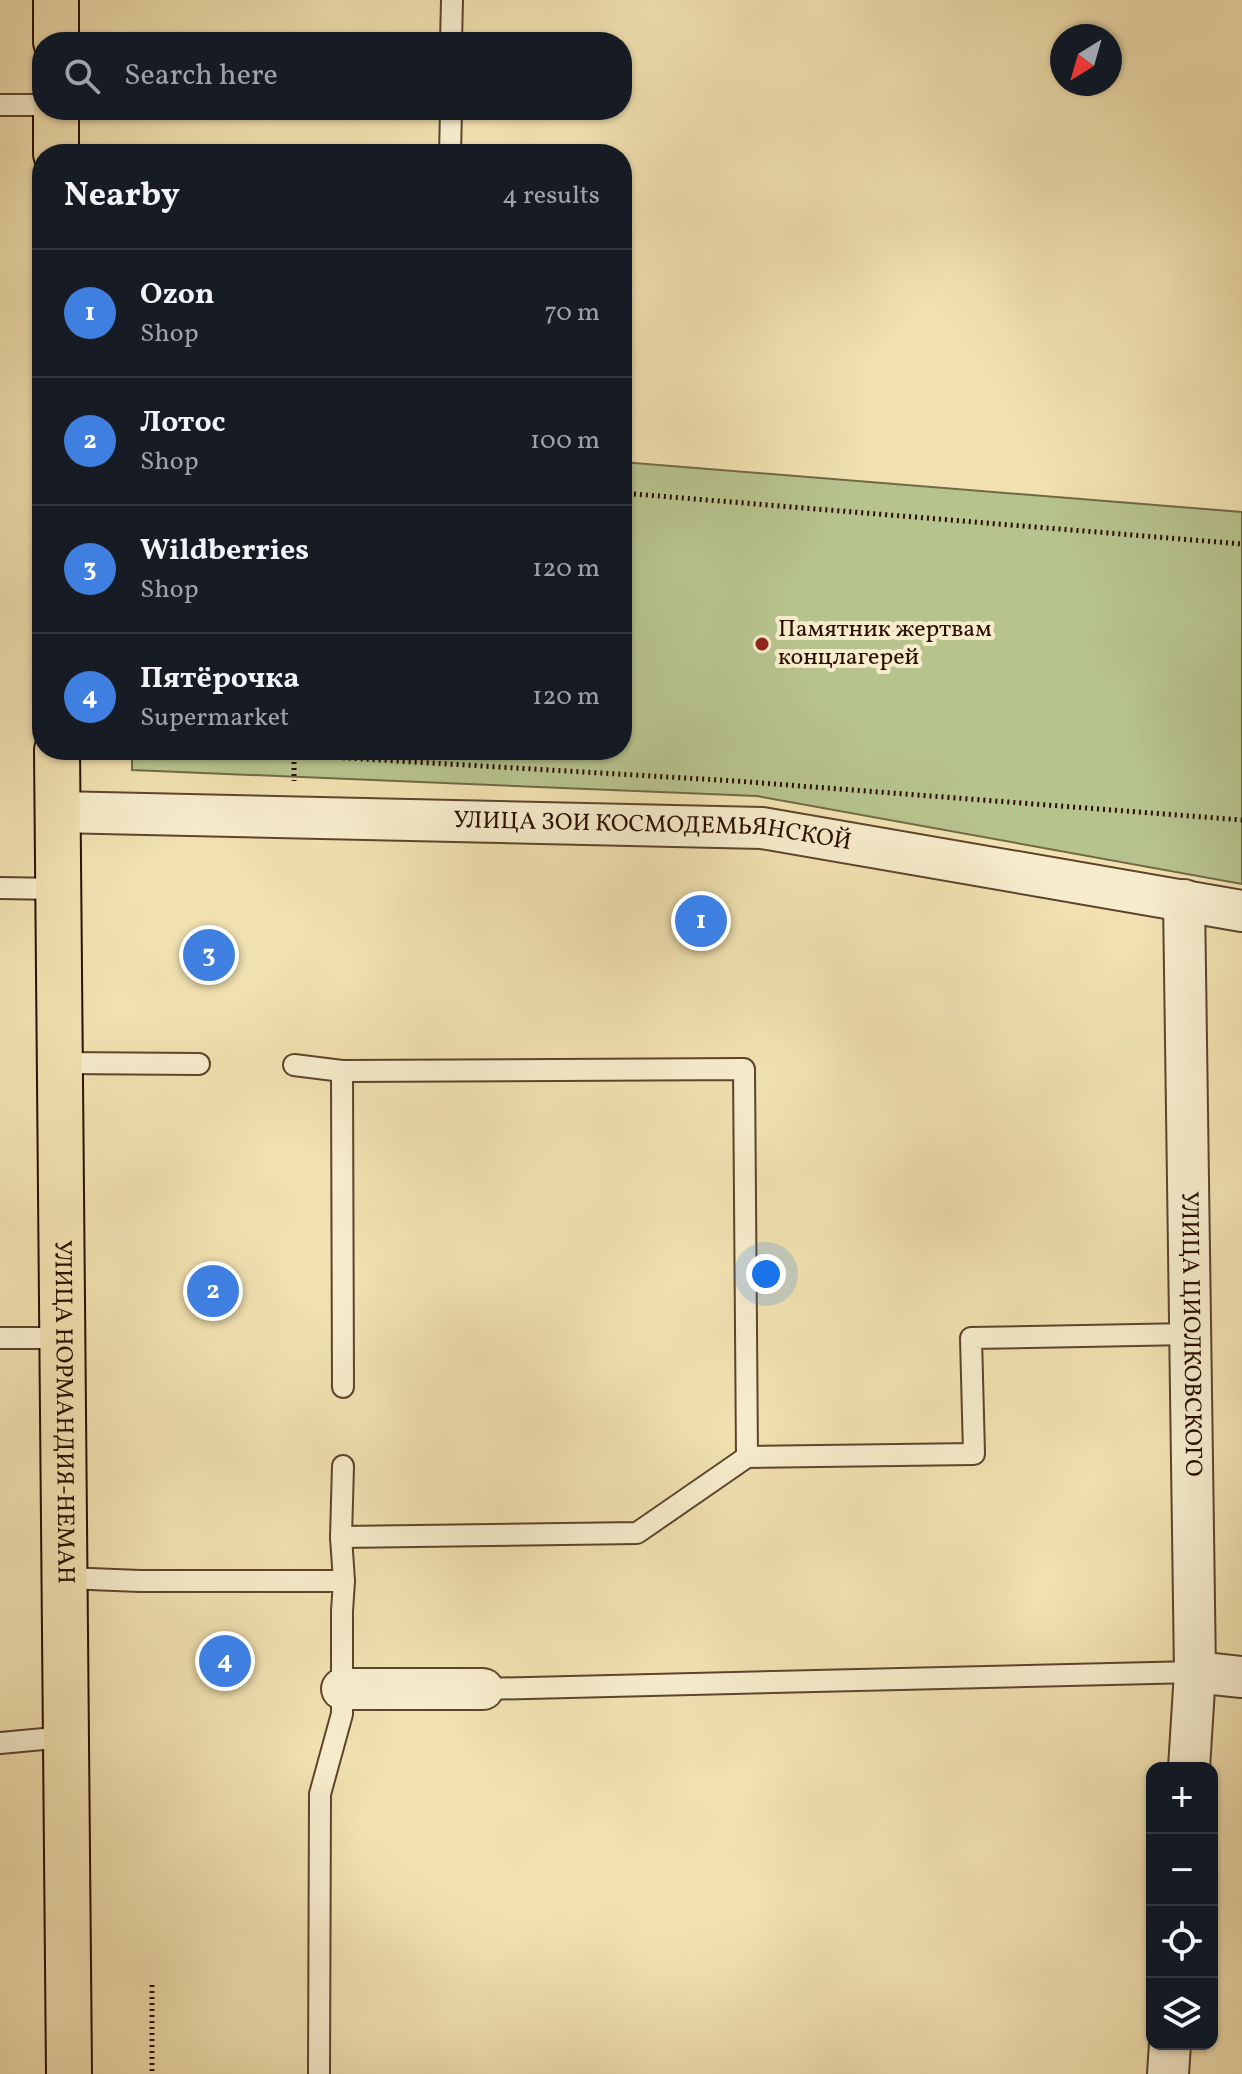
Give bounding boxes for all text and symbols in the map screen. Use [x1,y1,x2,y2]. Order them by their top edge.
north arrow [1050,24,1122,96]
search box [32,32,632,120]
icon: search [60,54,104,98]
text: Search here [124,55,278,97]
text: Nearby [64,173,180,220]
text: 4 results [502,178,600,214]
text: Ozon [140,274,214,316]
text: 1 [85,295,95,331]
text: 70 m [545,295,600,331]
text: Shop [140,316,199,352]
text: Лотос [140,402,226,444]
text: 2 [83,423,97,459]
text: 100 m [530,423,600,459]
text: Shop [140,444,199,480]
text: Wildberries [140,530,309,572]
text: 3 [83,551,97,587]
text: 120 m [532,551,600,587]
text: Shop [140,572,199,608]
place label: Памятник жертвам концлагерей [778,613,992,675]
marker: Памятник жертвам концлагерей [753,635,771,653]
text: Пятёрочка [140,658,300,700]
text: 4 [82,679,98,715]
text: 120 m [532,679,600,715]
text: Supermarket [140,700,289,736]
street label: УЛИЦА ЗОИ КОСМОДЕМЬЯНСКОЙ [453,804,854,860]
pin: 1 [675,891,727,951]
pin: 3 [183,925,235,985]
street label: УЛИЦА ЦИОЛКОВСКОГО [1171,1191,1209,1477]
street label: УЛИЦА НОРМАНДИЯ-НЕМАН [44,1240,82,1584]
your location [746,1254,786,1294]
pin: 2 [187,1261,239,1321]
pin: 4 [199,1631,251,1691]
map controls [1146,1762,1218,2050]
button: + [1146,1762,1218,1834]
button: − [1146,1834,1218,1906]
button: locate [1146,1906,1218,1978]
button: layers [1146,1978,1218,2050]

